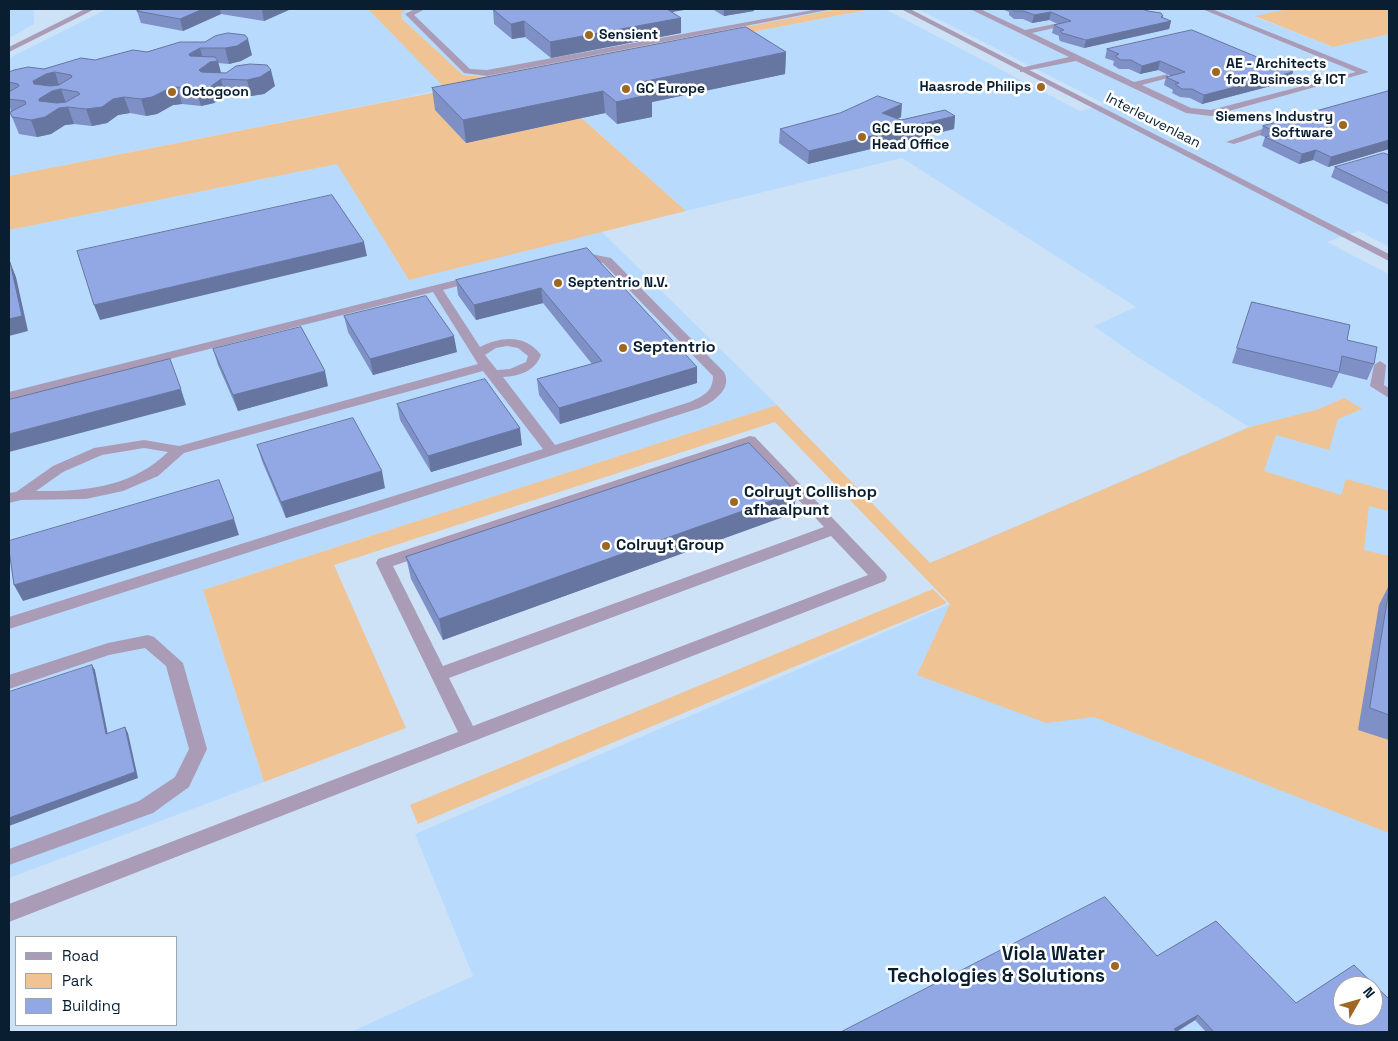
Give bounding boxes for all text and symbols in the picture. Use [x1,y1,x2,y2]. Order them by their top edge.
place label: Sensient [599,27,658,43]
marker: Sensient [583,29,595,41]
place label: AE - Architects for Business & ICT [1226,56,1346,88]
marker: AE - Architects for Business & ICT [1210,66,1222,78]
place label: Haasrode Philips [919,79,1031,95]
place label: GC Europe [636,81,705,97]
marker: Haasrode Philips [1035,81,1047,93]
marker: GC Europe [620,83,632,95]
place label: Octogoon [182,84,249,100]
marker: Octogoon [166,86,178,98]
street label: Interleuvenlaan [1103,90,1203,152]
place label: Siemens Industry Software [1216,109,1333,142]
marker: Siemens Industry Software [1337,119,1349,131]
place label: GC Europe Head Office [872,121,949,154]
marker: GC Europe Head Office [856,131,868,143]
place label: Septentrio N.V. [568,275,668,291]
marker: Septentrio N.V. [552,277,564,289]
place label: Septentrio [633,338,715,358]
marker: Septentrio [617,342,629,354]
place label: Colruyt Collishop afhaalpunt [744,483,877,521]
marker: Colruyt Collishop afhaalpunt [728,496,740,508]
place label: Colruyt Group [616,536,724,556]
marker: Colruyt Group [600,540,612,552]
legend [15,936,178,1026]
place label: Viola Water Techologies & Solutions [888,944,1105,988]
text: Road [62,946,99,965]
marker: Viola Water Techologies & Solutions [1109,960,1121,972]
text: Park [62,971,93,990]
north arrow [1333,976,1383,1026]
text: N [1359,983,1379,1002]
text: Building [62,996,121,1015]

